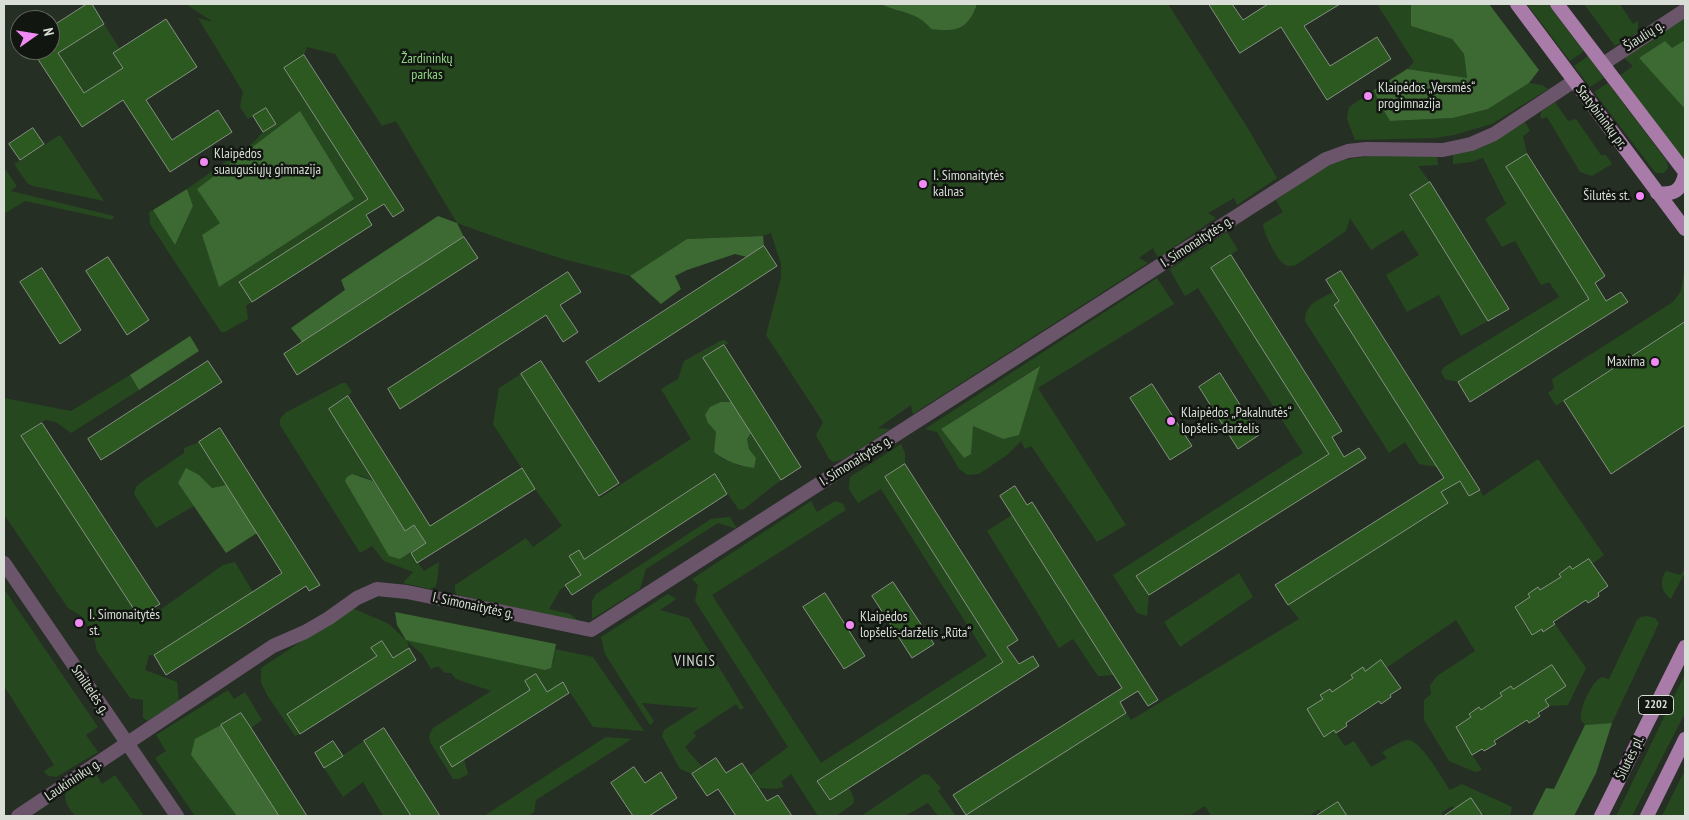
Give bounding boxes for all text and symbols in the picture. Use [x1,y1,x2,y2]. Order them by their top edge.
north arrow [10,10,60,60]
street label: Šiaulių g. [1621,17,1667,55]
text: N [39,26,58,38]
park label: Žardininkų parkas [401,51,453,84]
place label: Klaipėdos „Versmės“ progimnazija [1378,80,1475,112]
street label: Statybininkų pr. [1572,82,1630,152]
marker: Klaipėdos „Versmės“ progimnazija [1362,90,1374,102]
place label: Klaipėdos suaugusiųjų gimnazija [214,146,321,178]
marker: Klaipėdos suaugusiųjų gimnazija [198,156,210,168]
place label: I. Simonaitytės kalnas [933,168,1004,200]
marker: I. Simonaitytės kalnas [917,178,929,190]
place label: Šilutės st. [1583,188,1630,204]
marker: Šilutės st. [1634,190,1646,202]
street label: I. Simonaitytės g. [1158,212,1236,272]
place label: Maxima [1607,354,1645,370]
marker: Maxima [1649,356,1661,368]
place label: Klaipėdos „Pakalnutės“ lopšelis-darželis [1181,405,1292,438]
marker: Klaipėdos „Pakalnutės“ lopšelis-darželis [1165,415,1177,427]
street label: I. Simonaitytės g. [817,432,895,490]
street label: I. Simonaitytės g. [431,589,515,623]
place label: I. Simonaitytės st. [89,607,160,640]
place label: Klaipėdos lopšelis-darželis „Rūta“ [860,609,971,642]
marker: I. Simonaitytės st. [73,617,85,629]
marker: Klaipėdos lopšelis-darželis „Rūta“ [844,619,856,631]
district label: VINGIS [673,653,717,671]
street label: Smiltelės g. [67,662,113,718]
road number: 2202 [1638,696,1674,714]
street label: Šilutės pl. [1612,733,1648,783]
street label: Laukininkų g. [42,755,104,805]

